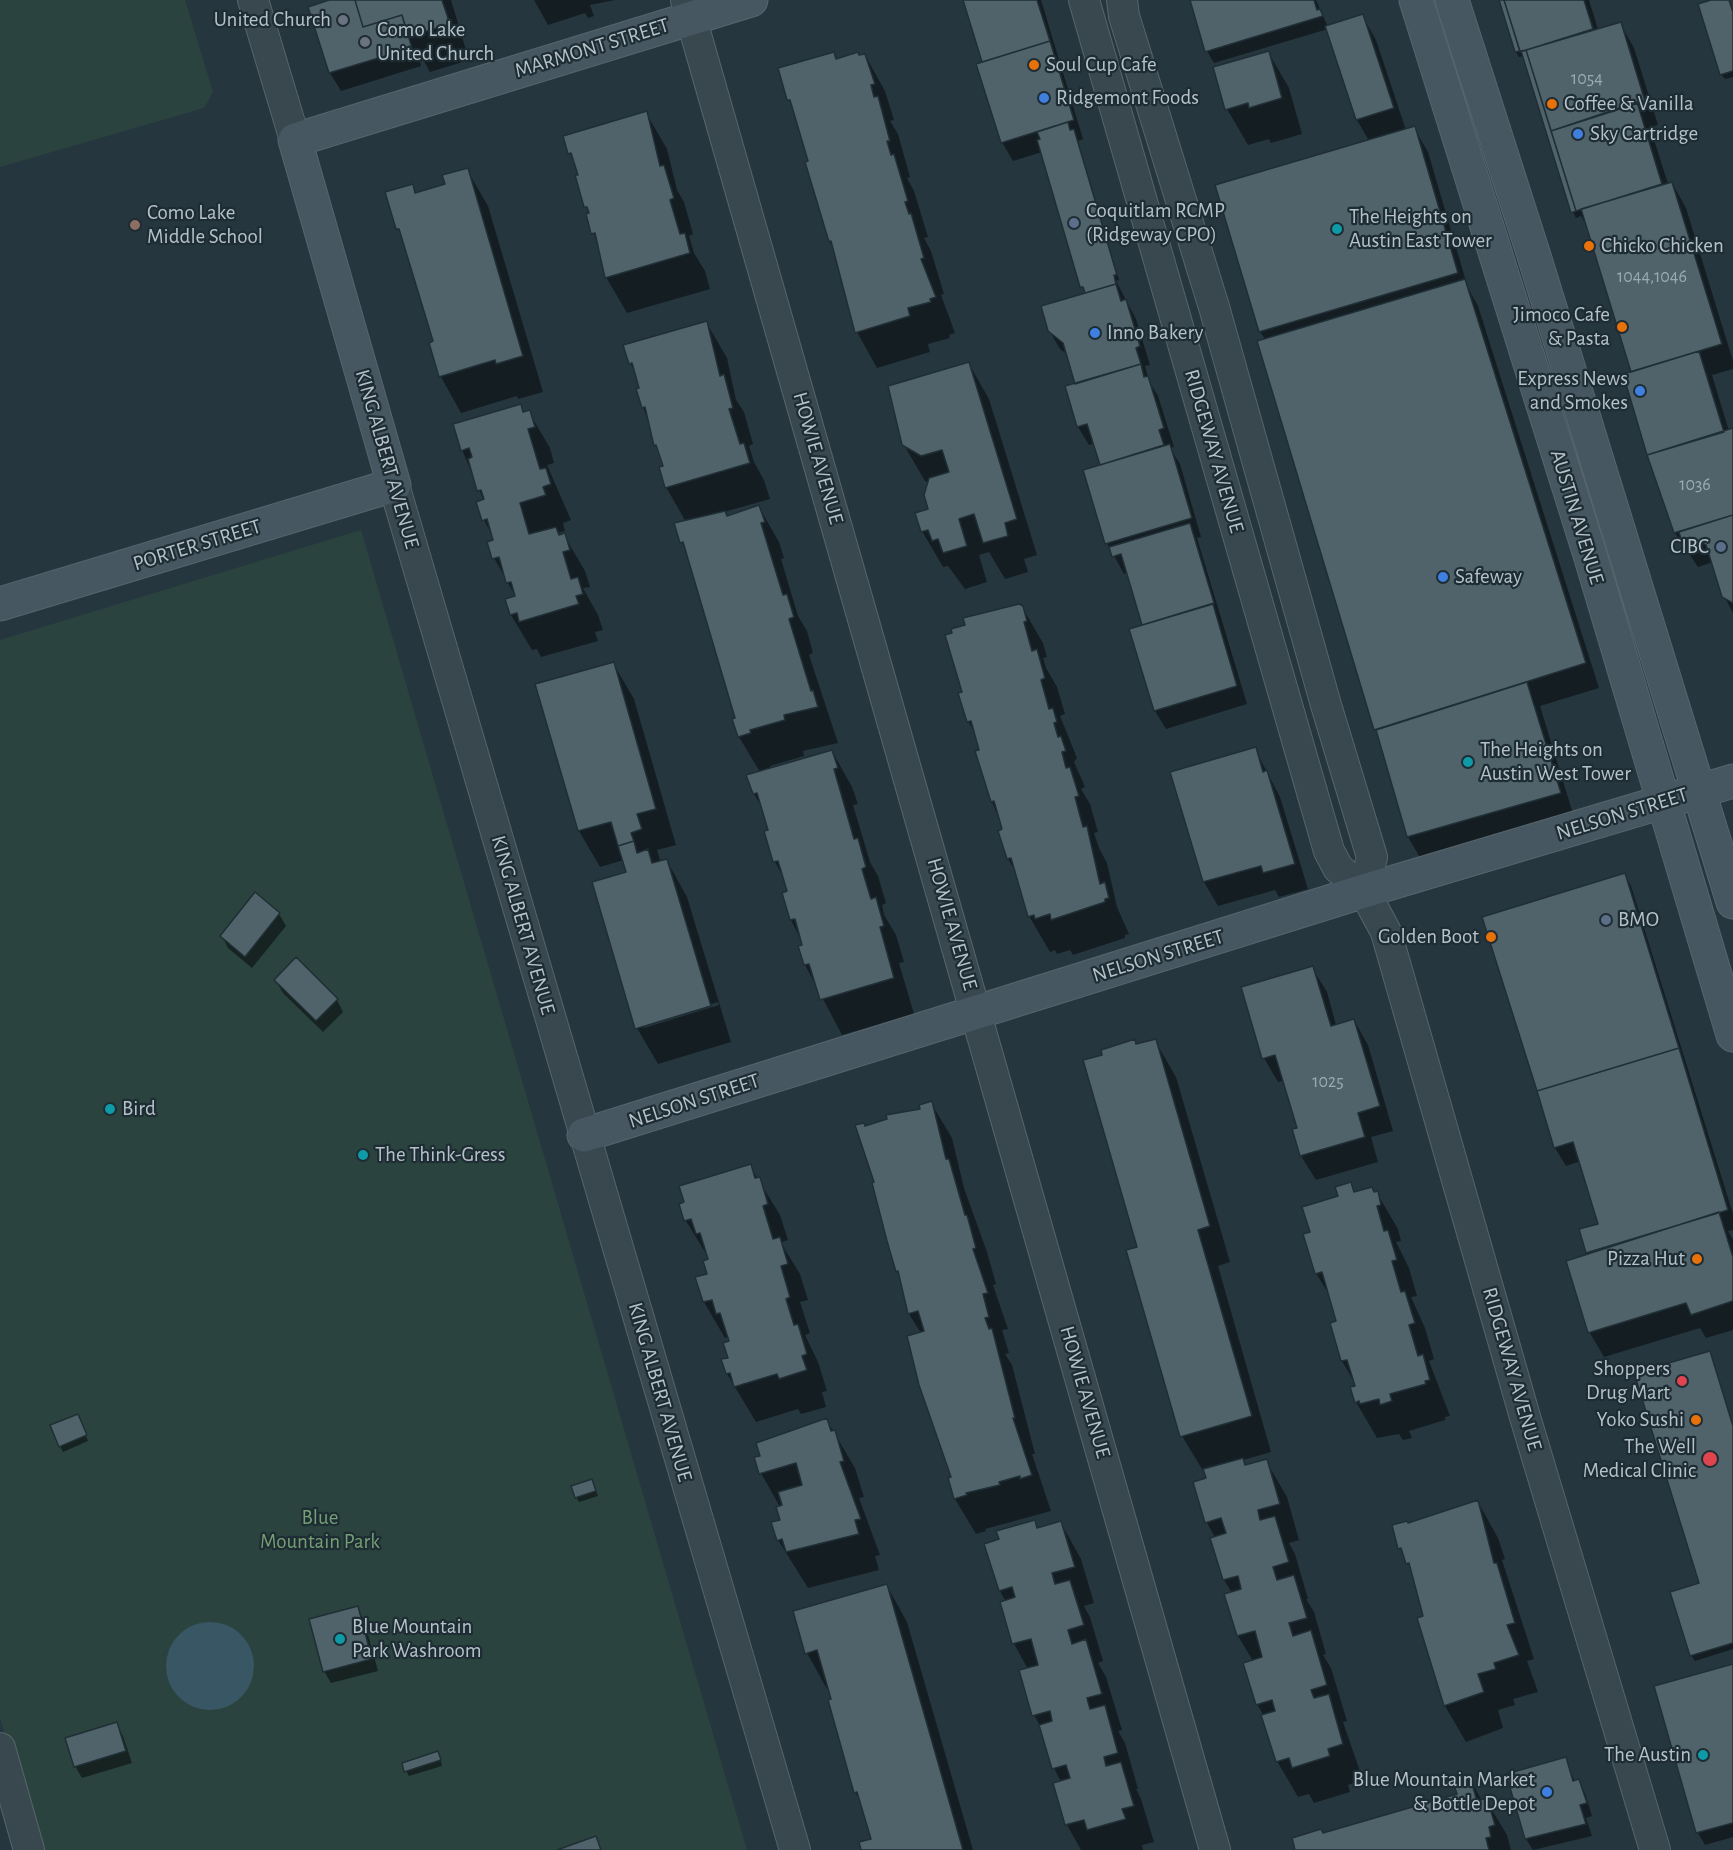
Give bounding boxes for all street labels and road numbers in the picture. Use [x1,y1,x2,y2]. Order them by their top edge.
street label: MARMONT STREET [512,13,672,83]
street label: KING ALBERT AVENUE [349,366,425,552]
street label: RIDGEWAY AVENUE [1179,366,1249,536]
street label: HOWIE AVENUE [787,389,849,527]
street label: AUSTIN AVENUE [1545,447,1609,587]
street label: PORTER STREET [130,514,264,576]
street label: NELSON STREET [1553,782,1691,846]
street label: KING ALBERT AVENUE [485,832,561,1018]
street label: HOWIE AVENUE [921,855,983,993]
street label: NELSON STREET [1089,924,1227,988]
street label: NELSON STREET [625,1068,763,1134]
street label: RIDGEWAY AVENUE [1477,1284,1547,1454]
street label: KING ALBERT AVENUE [622,1299,698,1485]
street label: HOWIE AVENUE [1054,1323,1116,1461]

